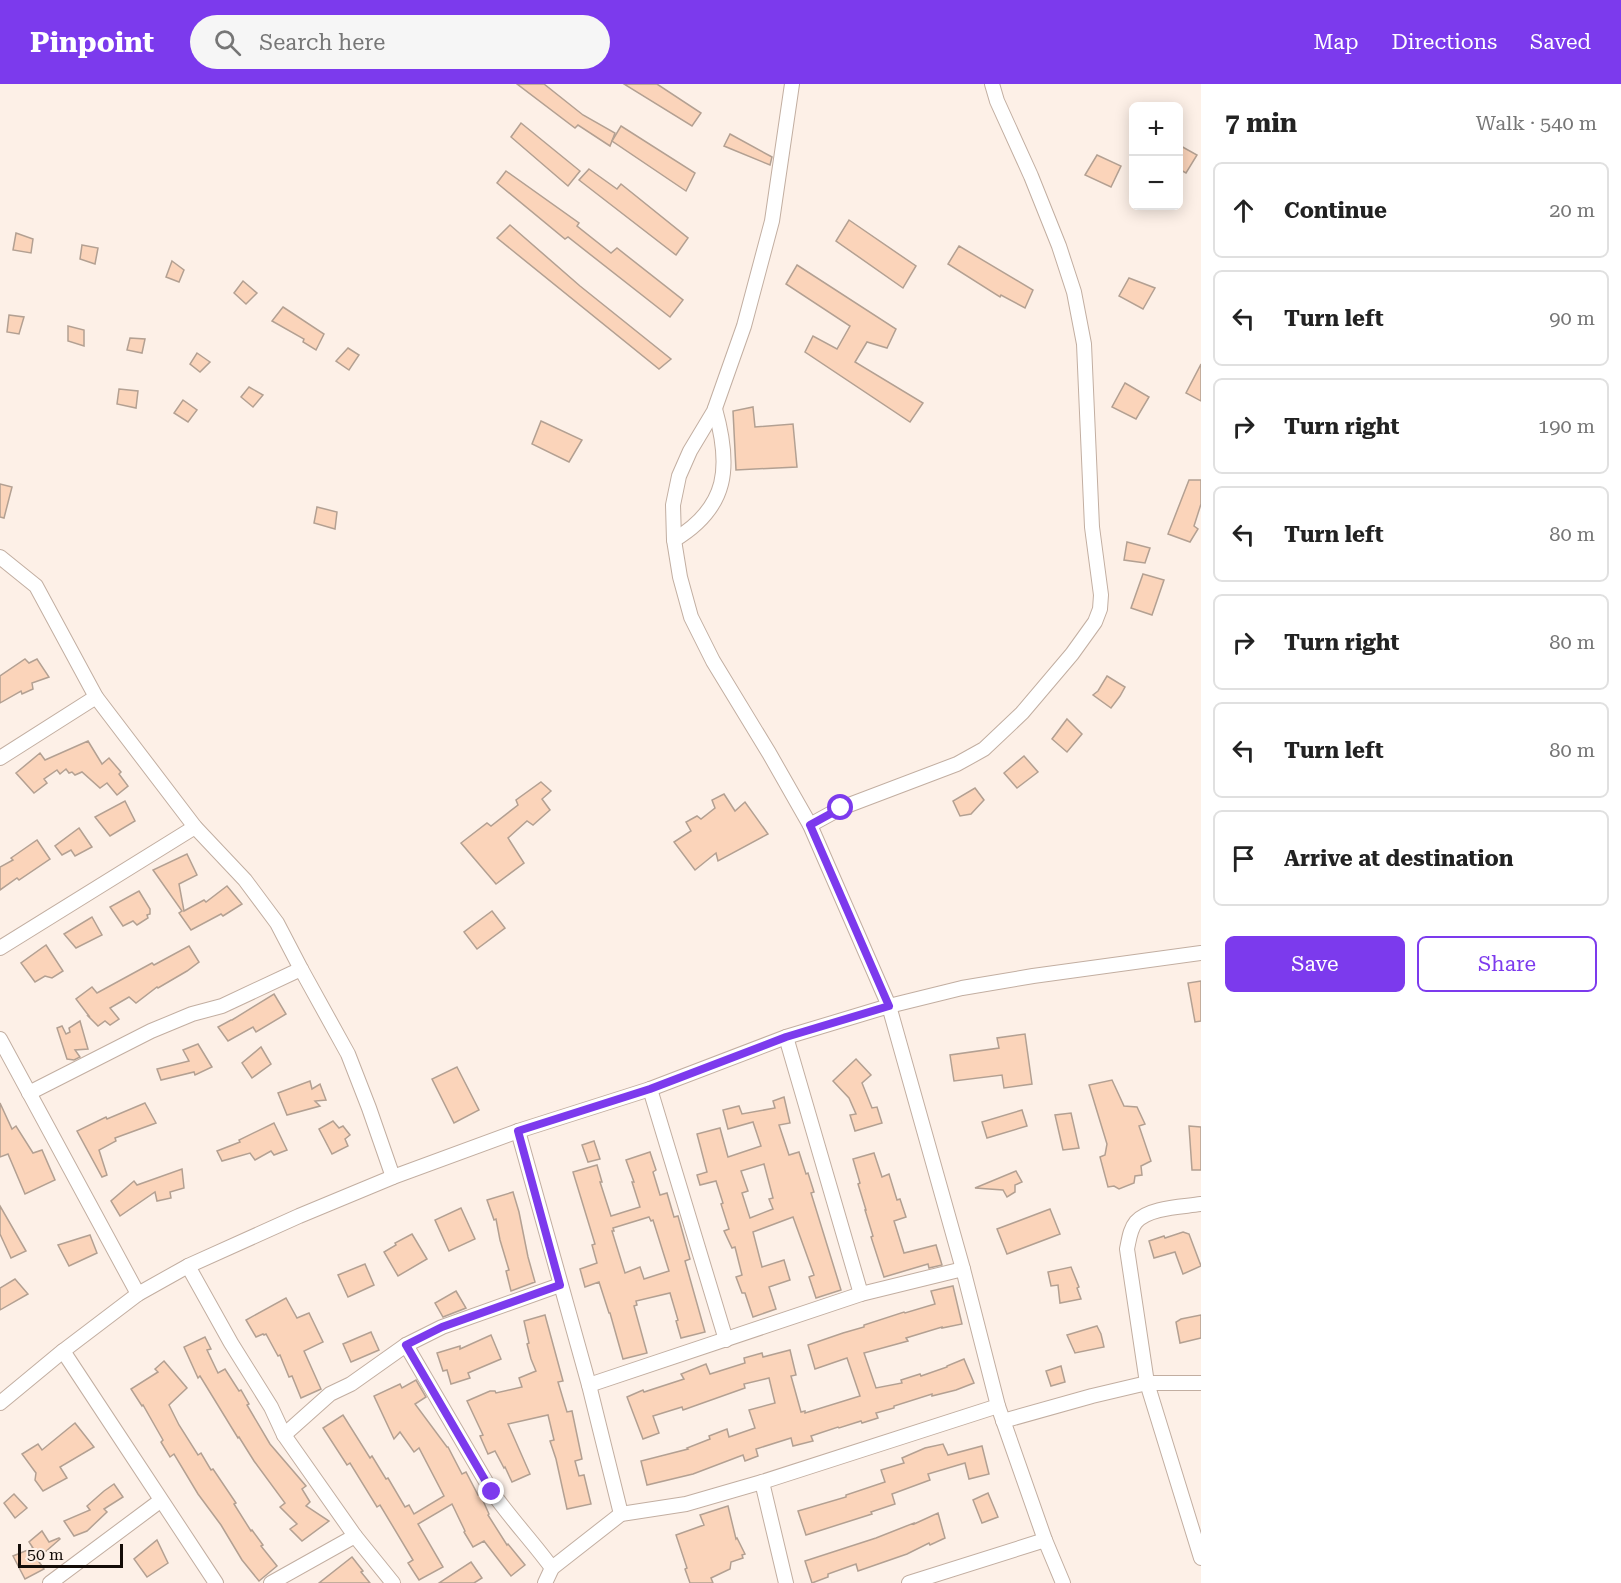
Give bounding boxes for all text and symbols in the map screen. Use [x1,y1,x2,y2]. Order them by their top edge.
search box [190,15,610,69]
text: Pinpoint [30,26,154,59]
icon: search [211,26,244,59]
text: Search here [259,30,385,55]
text: Map [1314,30,1358,54]
text: Directions [1391,30,1497,54]
text: Saved [1530,30,1591,54]
map controls [1129,102,1183,210]
button: + [1129,102,1183,156]
text: 7 min [1225,108,1297,138]
text: Walk · 540 m [1476,111,1597,135]
button: − [1129,156,1183,210]
icon: ahead [1227,194,1260,227]
text: Continue [1284,198,1387,223]
text: 20 m [1549,198,1595,222]
icon: left [1227,302,1260,335]
text: Turn left [1284,306,1384,331]
text: 90 m [1549,306,1595,330]
icon: right [1227,410,1260,443]
text: Turn right [1284,414,1399,439]
text: 190 m [1538,414,1595,438]
icon: left [1227,518,1260,551]
text: Turn left [1284,522,1384,547]
text: 80 m [1549,522,1595,546]
icon: right [1227,626,1260,659]
text: Turn right [1284,630,1399,655]
text: 80 m [1549,630,1595,654]
icon: left [1227,734,1260,767]
text: Turn left [1284,738,1384,763]
text: 80 m [1549,738,1595,762]
route start [827,794,853,820]
icon: arrive [1227,842,1260,875]
text: Arrive at destination [1284,846,1513,871]
button: Save [1225,936,1405,992]
button: Share [1417,936,1597,992]
route end [478,1478,504,1504]
scale bar [18,1541,123,1568]
text: 50 m [27,1545,64,1564]

